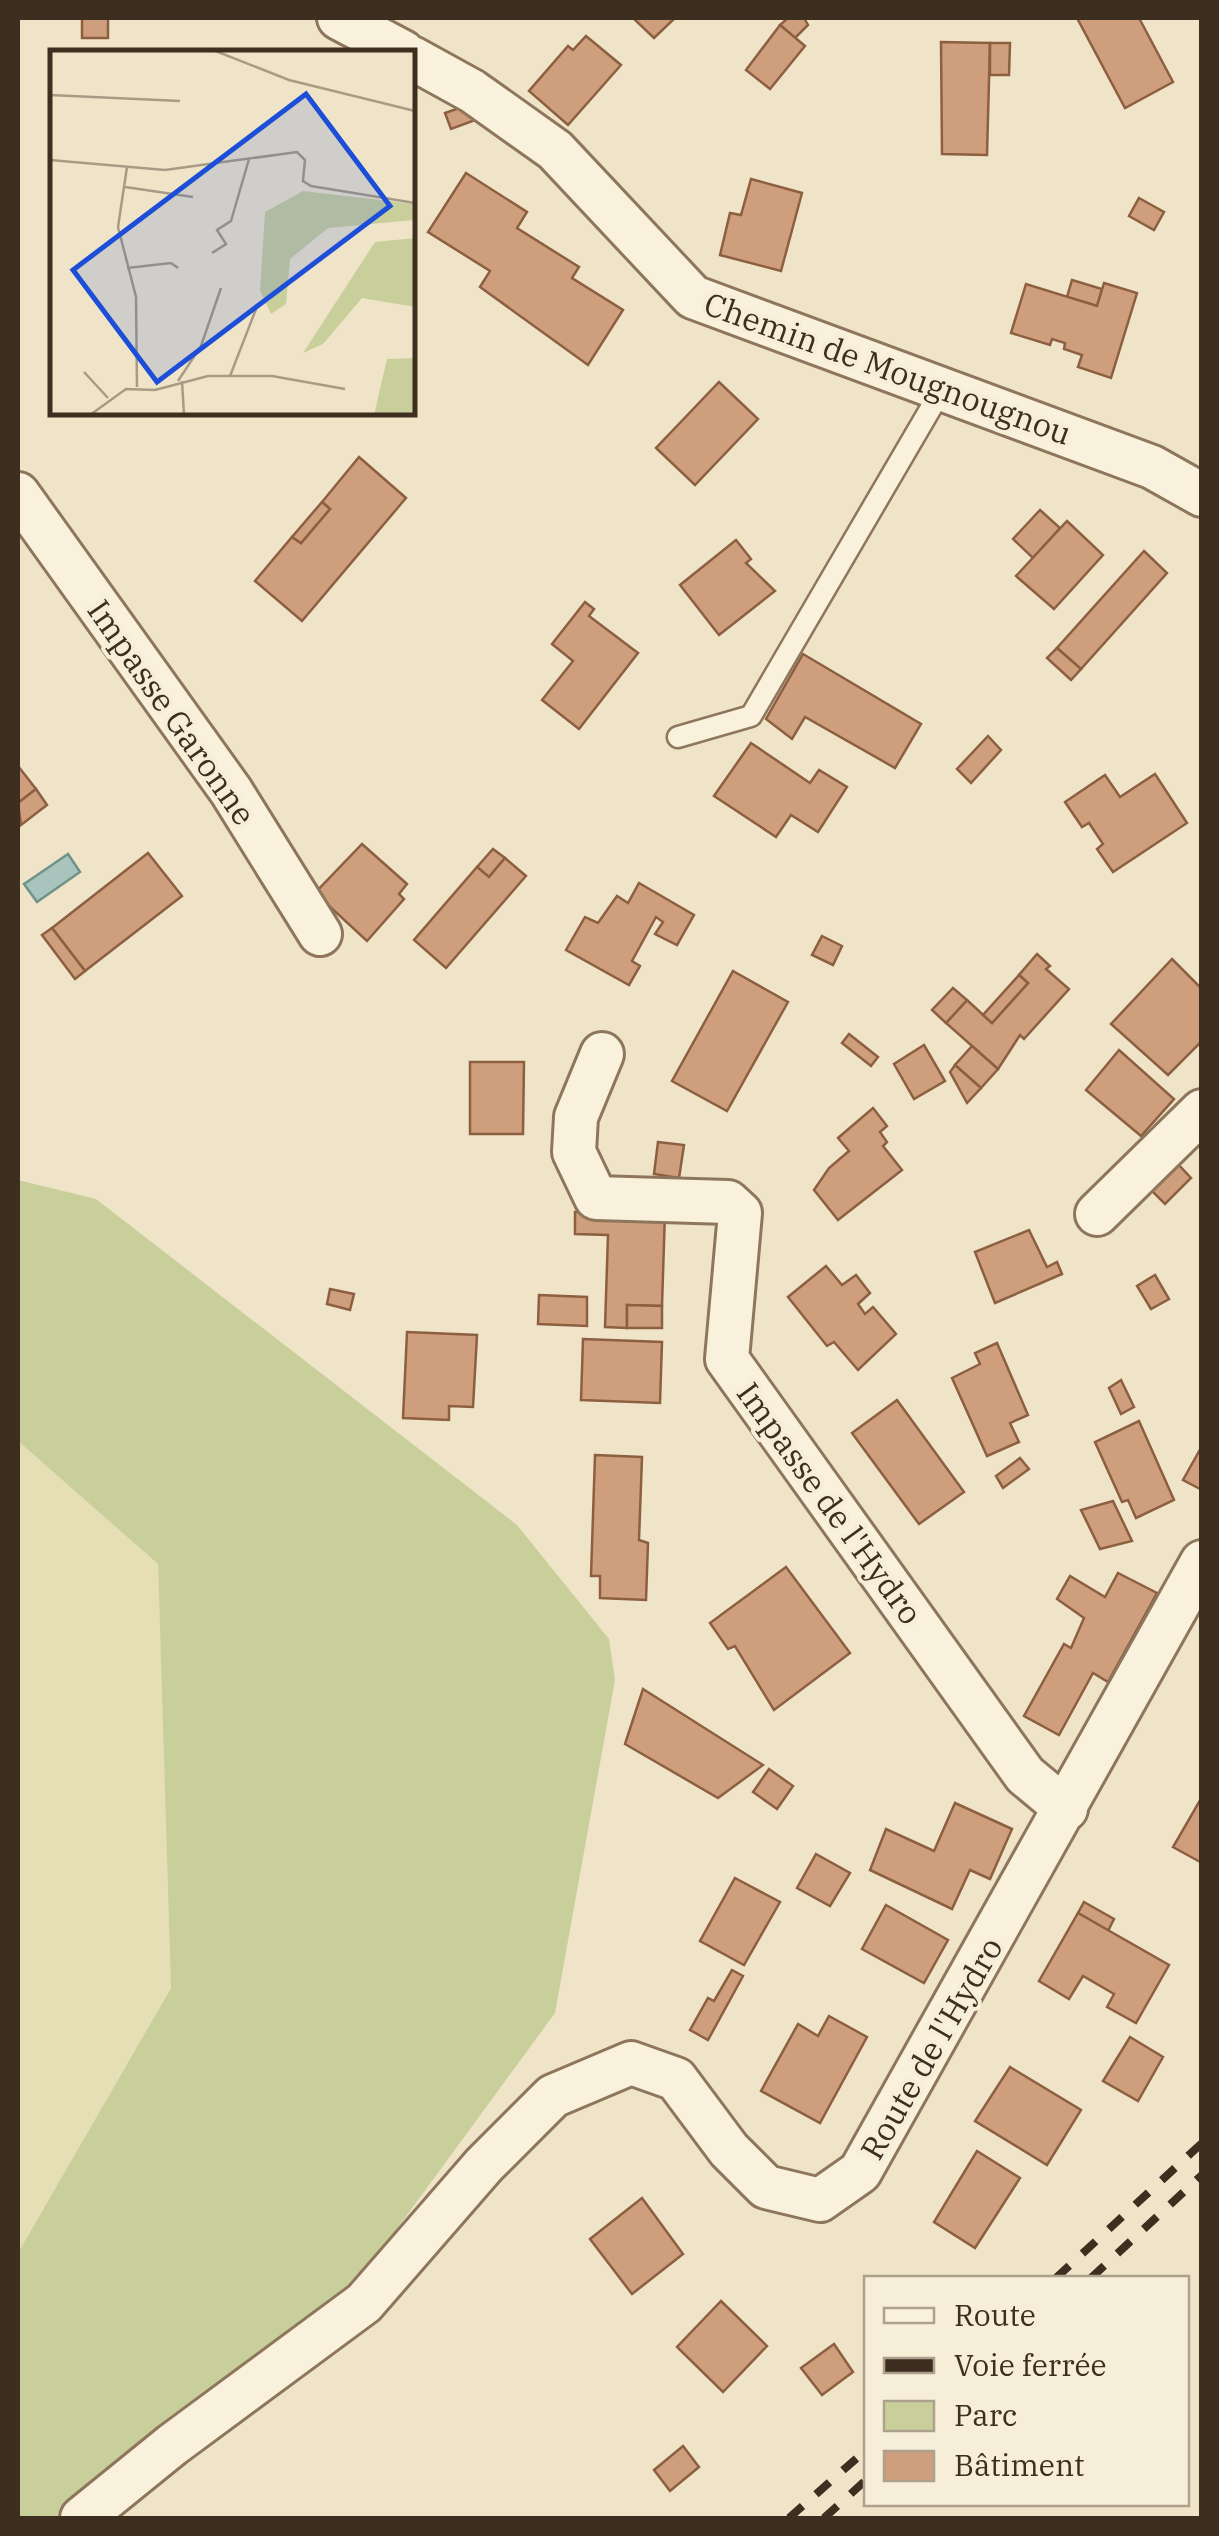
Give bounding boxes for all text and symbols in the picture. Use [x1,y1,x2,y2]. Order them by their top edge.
inset map [50,50,415,415]
street label: Chemin de Mougnougnou [699,282,1077,454]
street label: Impasse Garonne [79,591,265,833]
street label: Impasse de l'Hydro [728,1373,932,1633]
street label: Route de l'Hydro [850,1929,1012,2167]
legend [864,2276,1189,2506]
text: Route [954,2295,1036,2334]
text: Voie ferrée [954,2345,1107,2384]
text: Parc [954,2395,1017,2434]
text: Bâtiment [954,2445,1085,2484]

